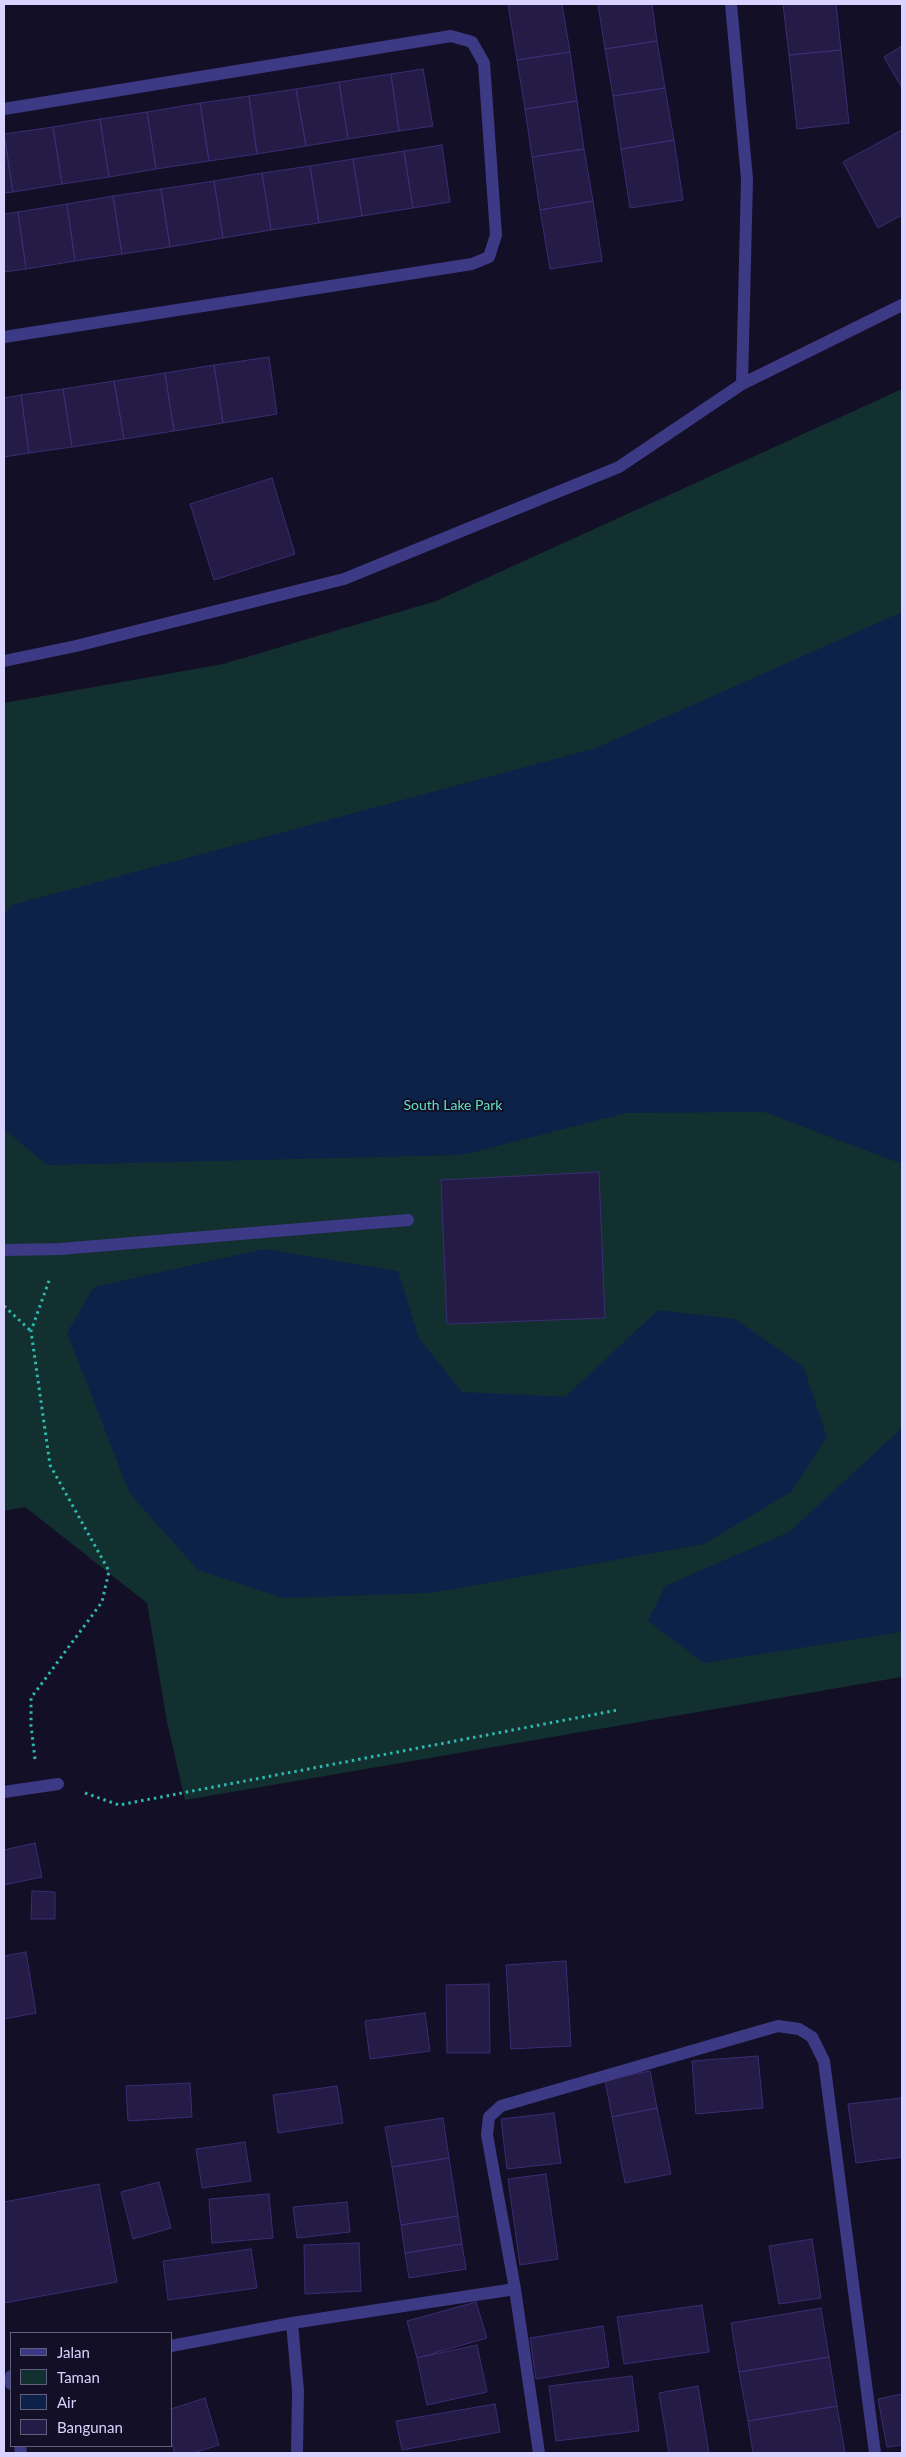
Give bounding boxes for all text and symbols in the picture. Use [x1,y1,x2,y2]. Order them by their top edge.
park label: South Lake Park [404,1097,502,1113]
legend [10,2332,172,2447]
text: Jalan [57,2343,90,2361]
text: Taman [57,2368,100,2386]
text: Air [57,2393,76,2411]
text: Bangunan [57,2418,123,2436]

